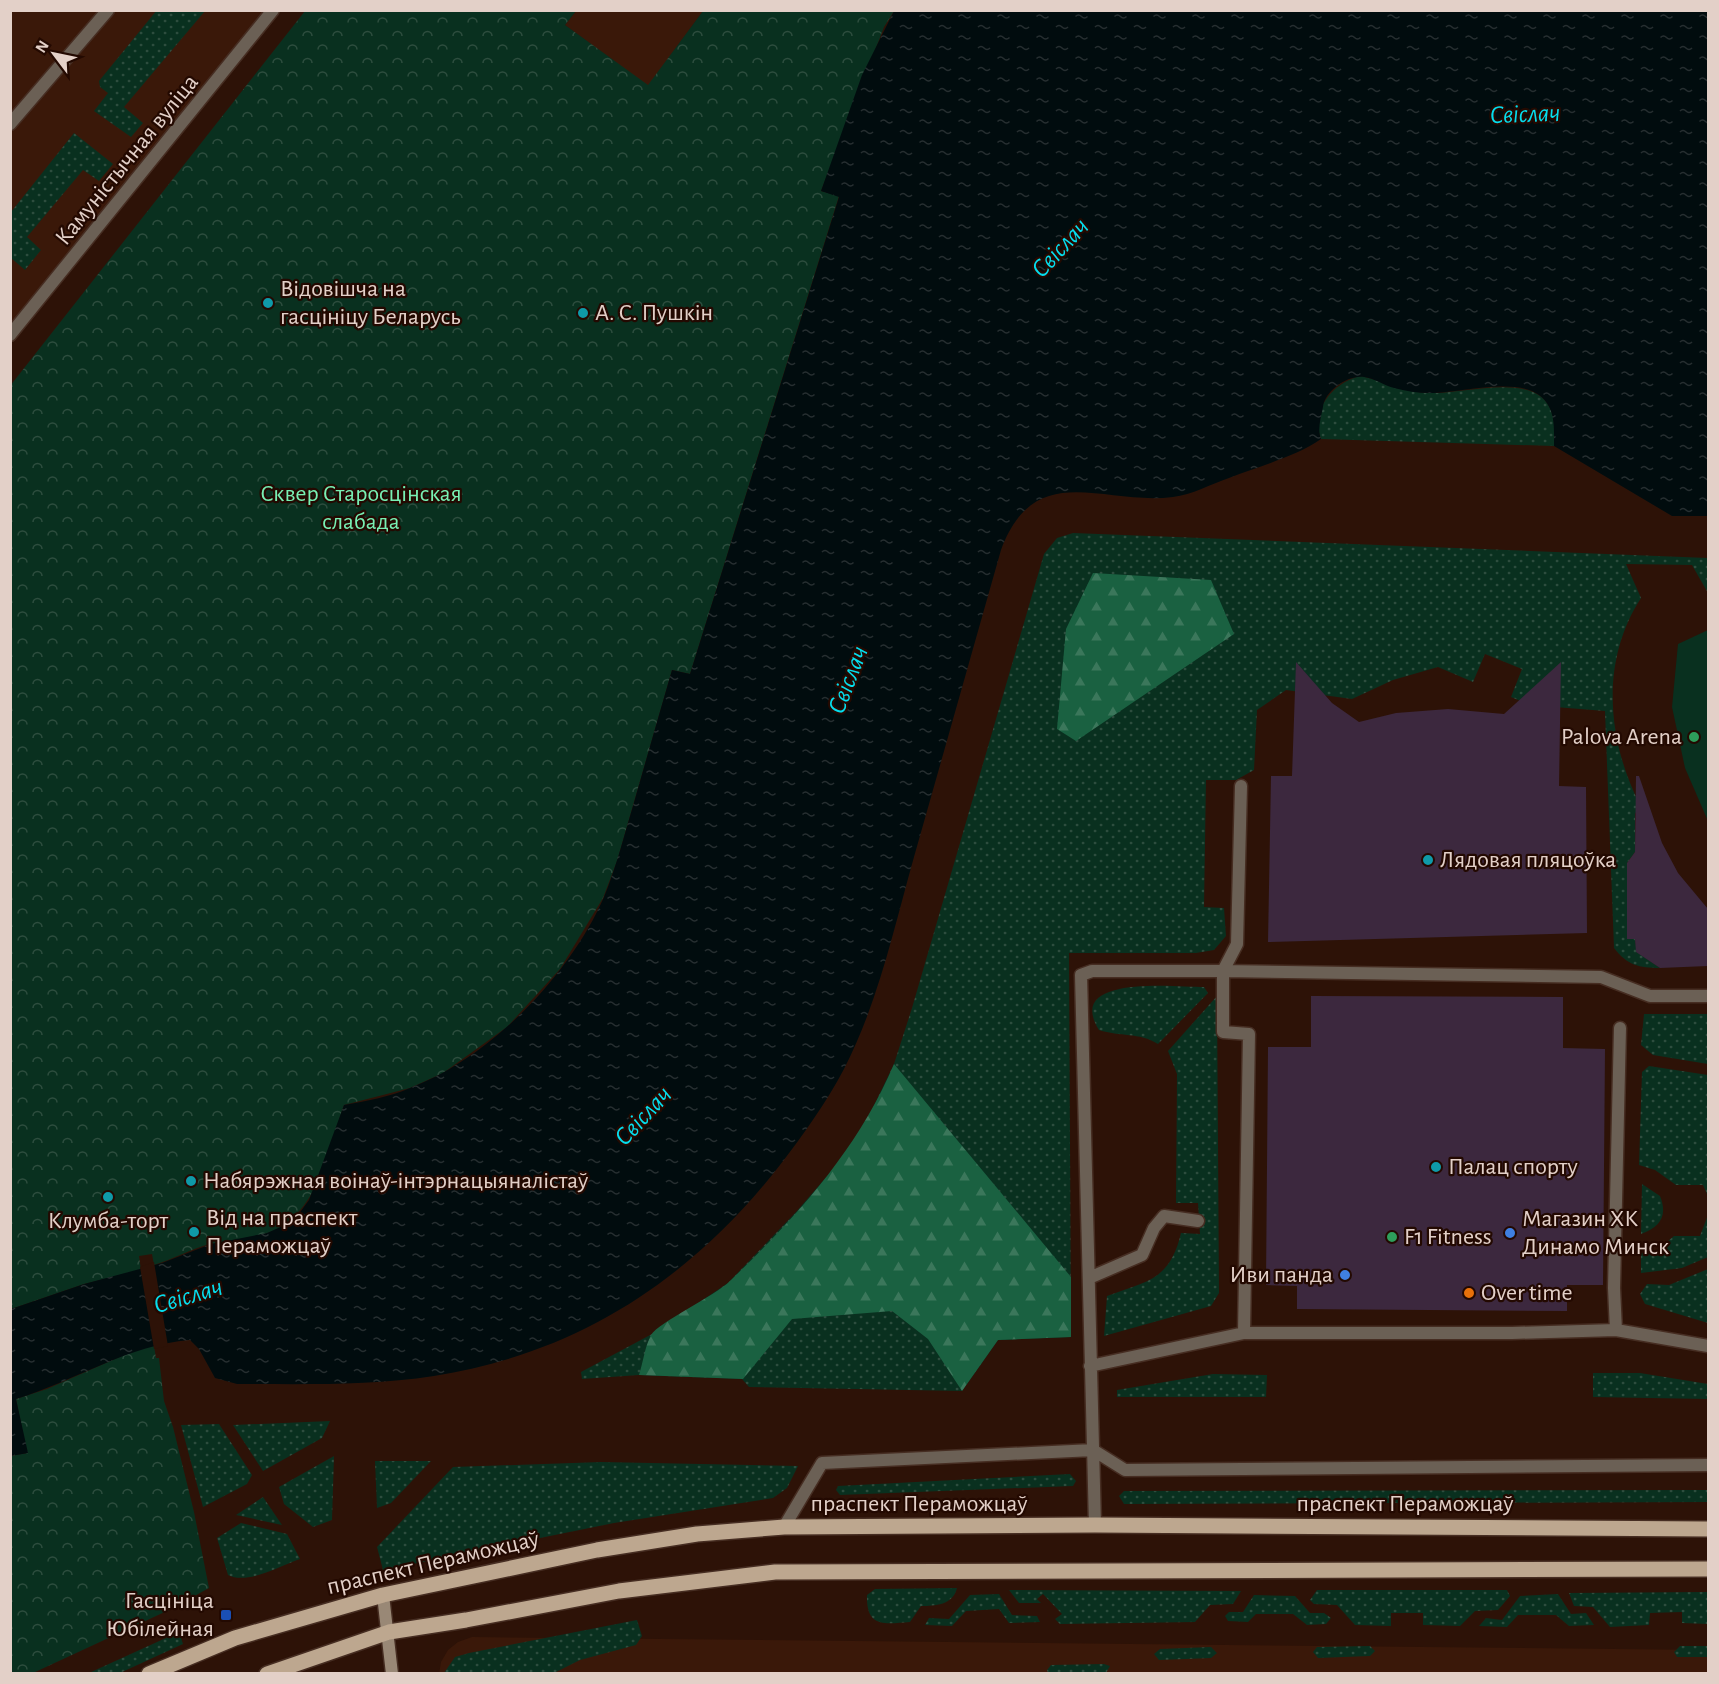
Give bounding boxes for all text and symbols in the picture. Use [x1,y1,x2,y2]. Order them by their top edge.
north arrow [24,24,84,84]
text: N [32,38,52,56]
street label: Камуністычная вуліца [51,70,203,250]
water label: Свіслач [1489,100,1561,128]
water label: Свіслач [1026,213,1094,283]
place label: Відовішча на гасцініцу Беларусь [280,277,460,329]
marker: Відовішча на гасцініцу Беларусь [261,296,275,310]
place label: А. С. Пушкін [595,301,713,325]
marker: А. С. Пушкін [576,306,590,320]
park label: Сквер Старосцінская слабада [260,482,462,534]
water label: Свіслач [823,642,873,718]
place label: Palova Arena [1561,725,1682,749]
marker: Palova Arena [1687,730,1701,744]
place label: Лядовая пляцоўка [1440,848,1616,872]
marker: Лядовая пляцоўка [1421,853,1435,867]
water label: Свіслач [609,1081,677,1151]
place label: Палац спорту [1448,1155,1578,1179]
marker: Палац спорту [1429,1160,1443,1174]
place label: Набярэжная воінаў-інтэрнацыяналістаў [203,1169,589,1193]
marker: Набярэжная воінаў-інтэрнацыяналістаў [184,1174,198,1188]
marker: Клумба-торт [101,1190,115,1204]
place label: Від на праспект Пераможцаў [206,1206,358,1258]
place label: Магазин ХК Динамо Минск [1522,1207,1669,1259]
place label: Клумба-торт [48,1209,169,1233]
marker: Від на праспект Пераможцаў [187,1225,201,1239]
place label: F1 Fitness [1404,1225,1492,1249]
marker: Магазин ХК Динамо Минск [1503,1226,1517,1240]
marker: F1 Fitness [1385,1230,1399,1244]
place label: Иви панда [1229,1263,1333,1287]
marker: Иви панда [1338,1268,1352,1282]
water label: Свіслач [151,1274,225,1318]
place label: Over time [1481,1281,1573,1305]
marker: Over time [1462,1286,1476,1300]
street label: праспект Пераможцаў [810,1492,1028,1516]
street label: праспект Пераможцаў [1296,1492,1514,1516]
street label: праспект Пераможцаў [325,1527,542,1599]
place label: Гасцініца Юбілейная [106,1589,214,1641]
marker: Гасцініца Юбілейная [219,1608,233,1622]

